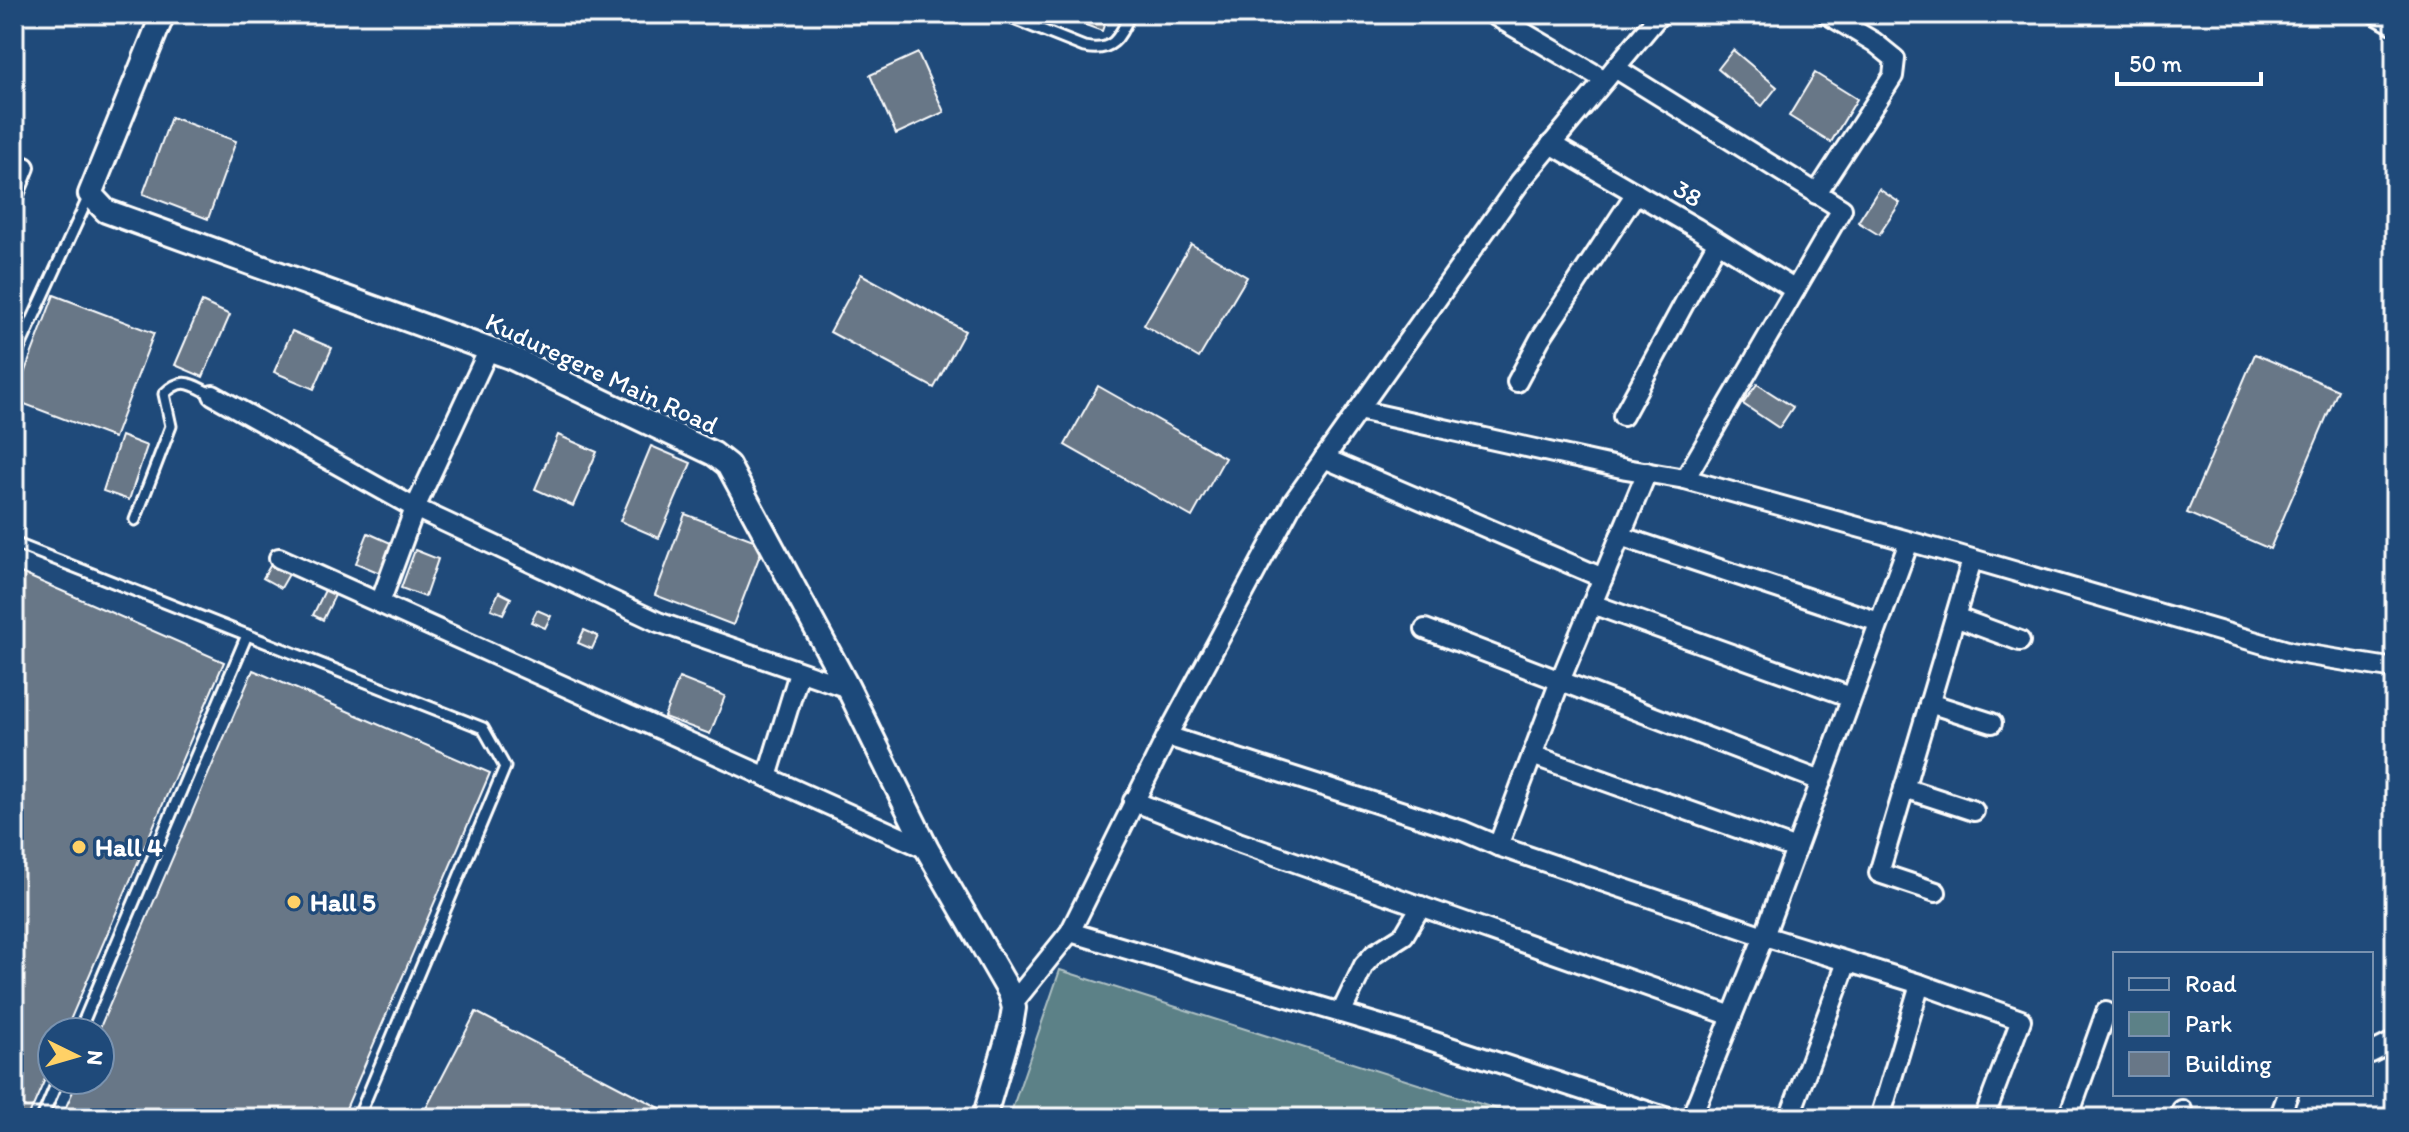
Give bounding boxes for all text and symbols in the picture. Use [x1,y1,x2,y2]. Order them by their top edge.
scale bar [2117,36,2261,86]
text: 50 m [2129,49,2182,78]
street label: 38 [1668,172,1708,214]
street label: Kuduregere Main Road [481,305,723,441]
place label: Hall 4 [95,831,163,863]
marker: Hall 4 [70,838,88,856]
place label: Hall 5 [310,886,376,918]
marker: Hall 5 [285,893,303,911]
legend [2113,952,2373,1096]
text: Road [2185,969,2237,998]
text: Park [2185,1009,2232,1038]
north arrow [36,1016,116,1096]
text: N [81,1049,110,1066]
text: Building [2185,1049,2272,1078]

